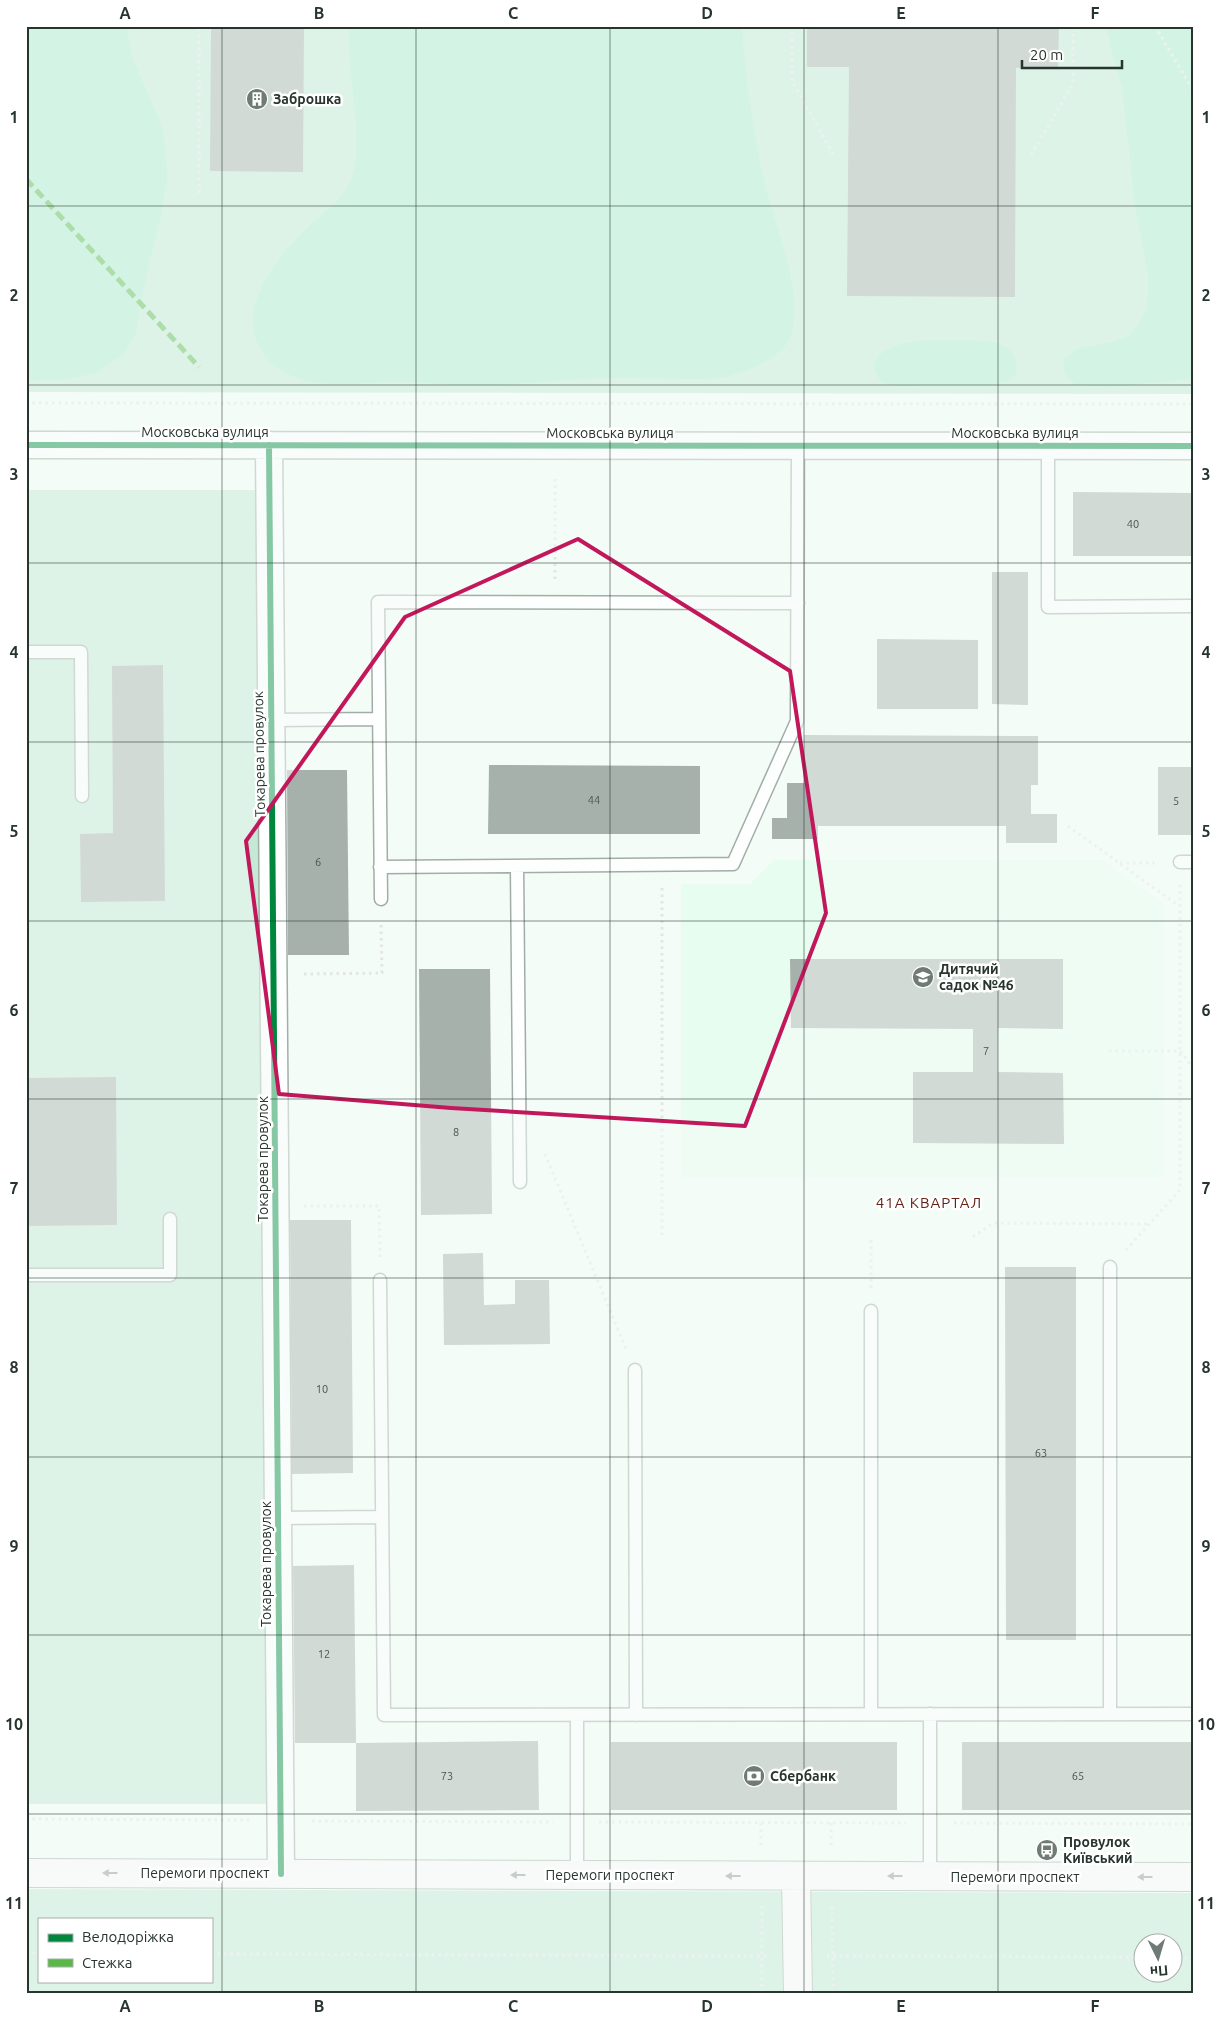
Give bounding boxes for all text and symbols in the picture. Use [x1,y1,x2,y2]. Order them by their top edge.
text: A [119,4,131,22]
text: B [314,4,324,22]
text: C [508,4,518,22]
text: D [701,4,713,22]
text: E [896,4,906,22]
text: F [1091,4,1100,22]
scale bar [1022,38,1122,70]
text: 20 m [1030,46,1063,63]
building icon: Заброшка [245,87,269,111]
place label: Заброшка [273,91,341,107]
text: 1 [9,108,19,126]
text: 1 [1201,108,1211,126]
text: 2 [9,286,19,304]
text: 2 [1201,286,1211,304]
street label: Московська вулиця [141,424,269,440]
street label: Московська вулиця [546,425,674,441]
street label: Московська вулиця [951,425,1079,441]
text: 3 [9,465,19,483]
text: 3 [1201,465,1211,483]
house number: 40 [1127,518,1139,530]
text: 4 [9,643,19,661]
text: 4 [1201,643,1211,661]
street label: Токарева провулок [250,691,268,817]
house number: 44 [588,794,600,806]
house number: 5 [1173,795,1179,807]
text: 5 [9,822,19,840]
text: 5 [1201,822,1211,840]
house number: 6 [315,856,321,868]
place label: Дитячий садок №46 [939,961,1014,993]
school or university icon: Дитячий садок №46 [911,965,935,989]
text: 6 [9,1001,19,1019]
text: 6 [1201,1001,1211,1019]
house number: 7 [983,1045,989,1057]
street label: Токарева провулок [255,1096,271,1222]
house number: 8 [453,1126,459,1138]
text: 7 [9,1179,19,1197]
text: 7 [1201,1179,1211,1197]
district label: 41А КВАРТАЛ [876,1194,982,1211]
text: 8 [9,1358,19,1376]
text: 8 [1201,1358,1211,1376]
house number: 10 [316,1383,328,1395]
house number: 63 [1035,1447,1047,1459]
street label: Токарева провулок [258,1501,274,1627]
text: 9 [9,1537,19,1555]
text: 9 [1201,1537,1211,1555]
house number: 12 [318,1648,330,1660]
text: 10 [5,1715,23,1733]
text: 10 [1197,1715,1215,1733]
bank icon: Сбербанк [742,1764,766,1788]
place label: Сбербанк [770,1768,836,1784]
house number: 73 [441,1770,453,1782]
house number: 65 [1072,1770,1084,1782]
place label: Провулок Київський [1063,1834,1133,1866]
bus stop icon: Провулок Київський [1035,1838,1059,1862]
street label: Перемоги проспект [141,1865,269,1881]
street label: Перемоги проспект [546,1867,674,1883]
one-way arrow [102,1869,118,1877]
street label: Перемоги проспект [951,1869,1079,1885]
one-way arrow [509,1871,525,1879]
one-way arrow [724,1872,740,1880]
one-way arrow [887,1872,903,1880]
one-way arrow [1137,1873,1153,1881]
text: 11 [5,1894,23,1912]
text: 11 [1197,1894,1215,1912]
legend [38,1918,212,1982]
text: Велодоріжка [82,1928,174,1945]
north arrow [1132,1932,1182,1982]
text: Стежка [82,1954,132,1971]
text: Пн [1149,1962,1169,1980]
text: A [119,1997,131,2015]
text: B [314,1997,324,2015]
text: C [508,1997,518,2015]
text: D [701,1997,713,2015]
text: E [896,1997,906,2015]
text: F [1091,1997,1100,2015]

